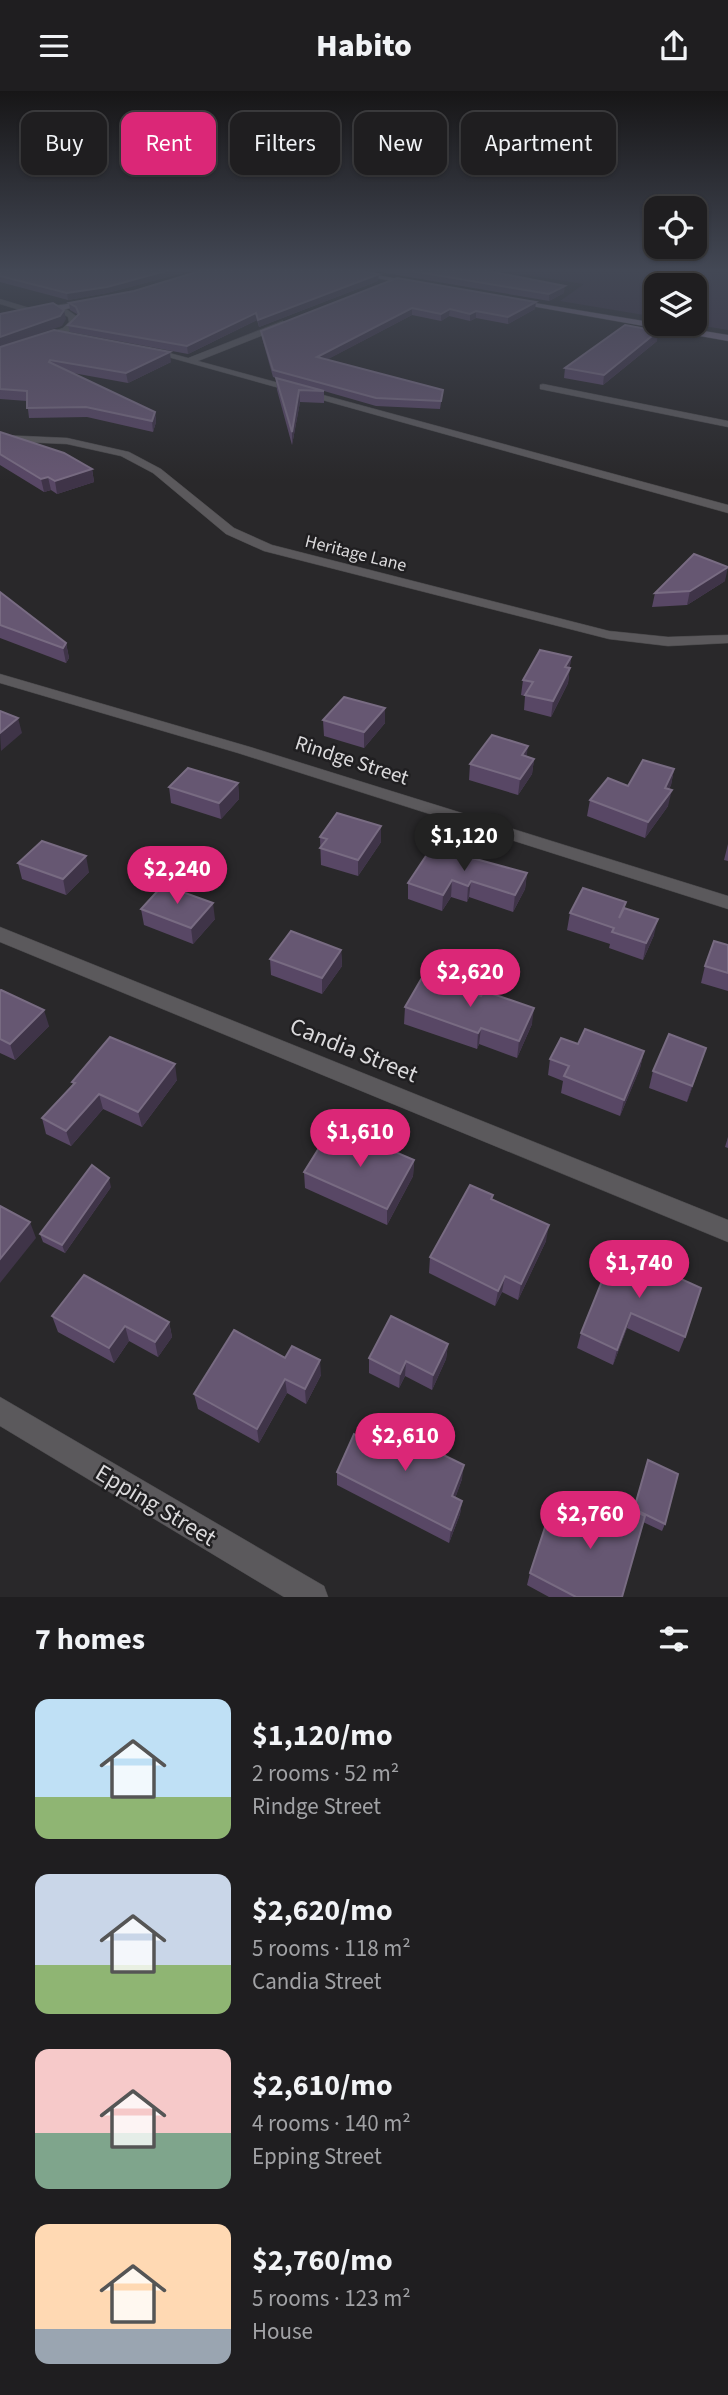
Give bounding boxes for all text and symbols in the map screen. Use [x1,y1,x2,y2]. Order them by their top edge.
text: Habito [316,23,412,69]
icon: menu [35,27,73,65]
icon: share [655,27,693,65]
chip: Buy [21,112,107,175]
chip: Rent [121,112,216,175]
chip: Filters [230,112,340,175]
chip: New [354,112,447,175]
chip: Apartment [461,112,616,175]
map controls [644,196,707,336]
button: locate [644,196,707,259]
button: layers [644,273,707,336]
street label: Heritage Lane [302,529,409,578]
street label: Rindge Street [291,728,413,792]
pin: $1,120 [407,813,521,873]
text: $1,120 [430,819,498,852]
pin: $2,240 [120,847,234,906]
text: $2,240 [143,852,211,885]
pin: $2,620 [413,949,527,1009]
text: $2,620 [436,955,504,988]
street label: Candia Street [285,1009,423,1092]
pin: $1,610 [303,1109,417,1169]
text: $1,610 [326,1115,394,1148]
pin: $1,740 [582,1241,696,1300]
text: $1,740 [605,1246,673,1279]
pin: $2,610 [348,1413,462,1473]
text: $2,610 [371,1419,439,1452]
street label: Epping Street [89,1456,223,1555]
pin: $2,760 [533,1491,647,1551]
text: $2,760 [556,1497,624,1530]
text: 7 homes [35,1618,145,1661]
icon: filters [655,1620,693,1658]
text: $1,120/mo [252,1714,393,1757]
icon: home [91,1727,175,1811]
text: 2 rooms · 52 m² [252,1757,399,1790]
text: Rindge Street [252,1790,381,1823]
text: $2,620/mo [252,1889,393,1932]
icon: home [91,1902,175,1986]
text: 5 rooms · 118 m² [252,1932,411,1965]
text: Candia Street [252,1965,382,1998]
text: $2,610/mo [252,2064,393,2107]
icon: home [91,2077,175,2161]
text: 4 rooms · 140 m² [252,2107,411,2140]
text: Epping Street [252,2140,382,2173]
text: $2,760/mo [252,2239,393,2282]
icon: home [91,2252,175,2336]
text: 5 rooms · 123 m² [252,2282,411,2315]
text: House [252,2315,313,2348]

